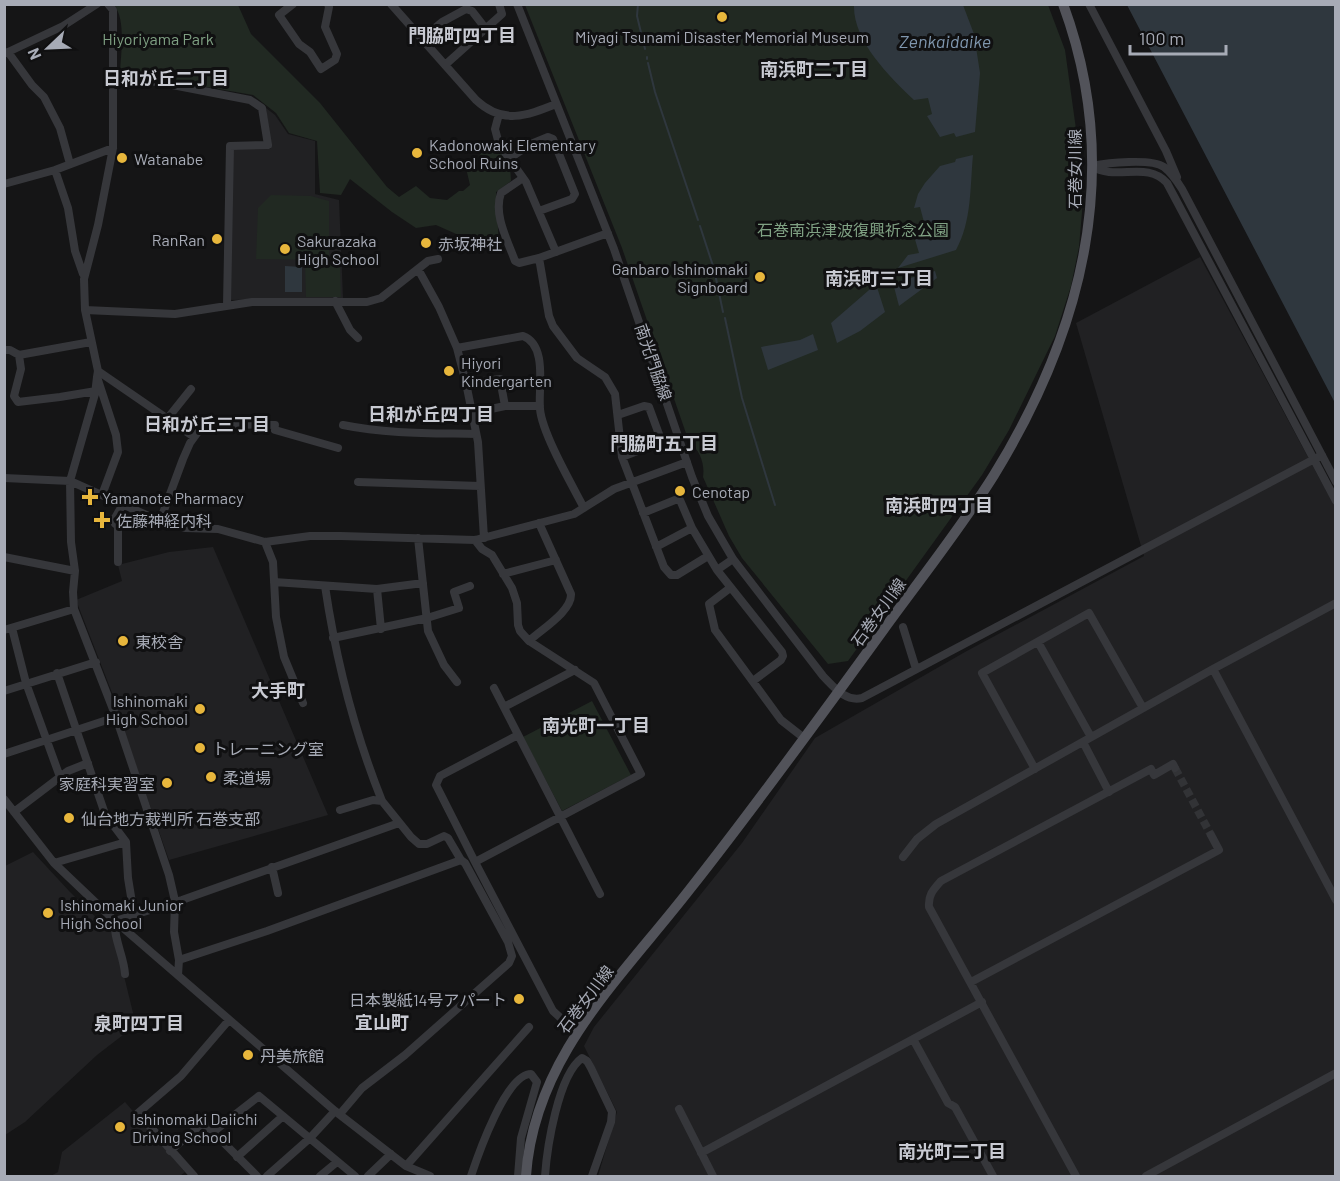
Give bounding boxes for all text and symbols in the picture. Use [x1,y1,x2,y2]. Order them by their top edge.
marker: Miyagi Tsunami Disaster Memorial Museum [715,10,729,24]
north arrow [18,18,78,78]
scale bar [1130,18,1226,56]
district label: 門脇町四丁目 [408,24,516,46]
place label: Miyagi Tsunami Disaster Memorial Museum [575,27,869,46]
text: 100 m [1139,27,1184,49]
park label: Hiyoriyama Park [102,29,214,48]
water label: Zenkaidaike [899,30,991,52]
text: N [23,45,45,63]
district label: 南浜町二丁目 [760,58,868,80]
district label: 日和が丘二丁目 [103,67,229,89]
street label: 石巻女川線 [1065,129,1084,209]
place label: Kadonowaki Elementary School Ruins [429,135,597,172]
marker: Kadonowaki Elementary School Ruins [410,146,424,160]
place label: Watanabe [134,149,203,168]
marker: Watanabe [115,151,129,165]
park label: 石巻南浜津波復興祈念公園 [757,220,949,239]
place label: RanRan [152,230,205,249]
place label: Sakurazaka High School [297,231,379,268]
marker: RanRan [210,232,224,246]
place label: 赤坂神社 [438,234,502,253]
marker: 赤坂神社 [419,236,433,250]
marker: Sakurazaka High School [278,242,292,256]
place label: Ganbaro Ishinomaki Signboard [612,259,748,296]
district label: 南浜町三丁目 [825,267,933,289]
marker: Ganbaro Ishinomaki Signboard [753,270,767,284]
street label: 南光門脇線 [632,321,676,403]
place label: Hiyori Kindergarten [461,353,552,390]
marker: Hiyori Kindergarten [442,364,456,378]
district label: 日和が丘四丁目 [368,403,494,425]
district label: 日和が丘三丁目 [144,413,270,435]
district label: 門脇町五丁目 [610,432,718,454]
place label: Cenotap [692,482,750,501]
marker: Cenotap [673,484,687,498]
place label: Yamanote Pharmacy [102,488,244,507]
marker: Yamanote Pharmacy [83,490,97,504]
district label: 南浜町四丁目 [885,494,993,516]
marker: 佐藤神経内科 [93,511,111,529]
place label: 佐藤神経内科 [116,511,212,530]
street label: 石巻女川線 [847,574,909,650]
place label: 東校舎 [135,632,183,651]
marker: 東校舎 [116,634,130,648]
district label: 大手町 [251,679,305,701]
place label: Ishinomaki High School [106,691,188,728]
marker: Ishinomaki High School [193,702,207,716]
district label: 南光町一丁目 [542,714,650,736]
place label: トレーニング室 [212,739,324,758]
marker: トレーニング室 [193,741,207,755]
place label: 柔道場 [223,768,271,787]
marker: 柔道場 [204,770,218,784]
place label: 家庭科実習室 [59,774,155,793]
marker: 家庭科実習室 [160,776,174,790]
place label: 仙台地方裁判所 石巻支部 [81,809,260,828]
marker: 仙台地方裁判所 石巻支部 [62,811,76,825]
place label: Ishinomaki Junior High School [60,895,184,932]
marker: Ishinomaki Junior High School [41,906,55,920]
street label: 石巻女川線 [553,961,617,1037]
place label: 日本製紙14号アパート [349,990,507,1009]
marker: 日本製紙14号アパート [512,992,526,1006]
district label: 宜山町 [355,1011,409,1033]
district label: 泉町四丁目 [94,1012,184,1034]
place label: 丹美旅館 [260,1046,324,1065]
marker: 丹美旅館 [241,1048,255,1062]
place label: Ishinomaki Daiichi Driving School [132,1109,258,1146]
marker: Ishinomaki Daiichi Driving School [113,1120,127,1134]
district label: 南光町二丁目 [898,1140,1006,1162]

